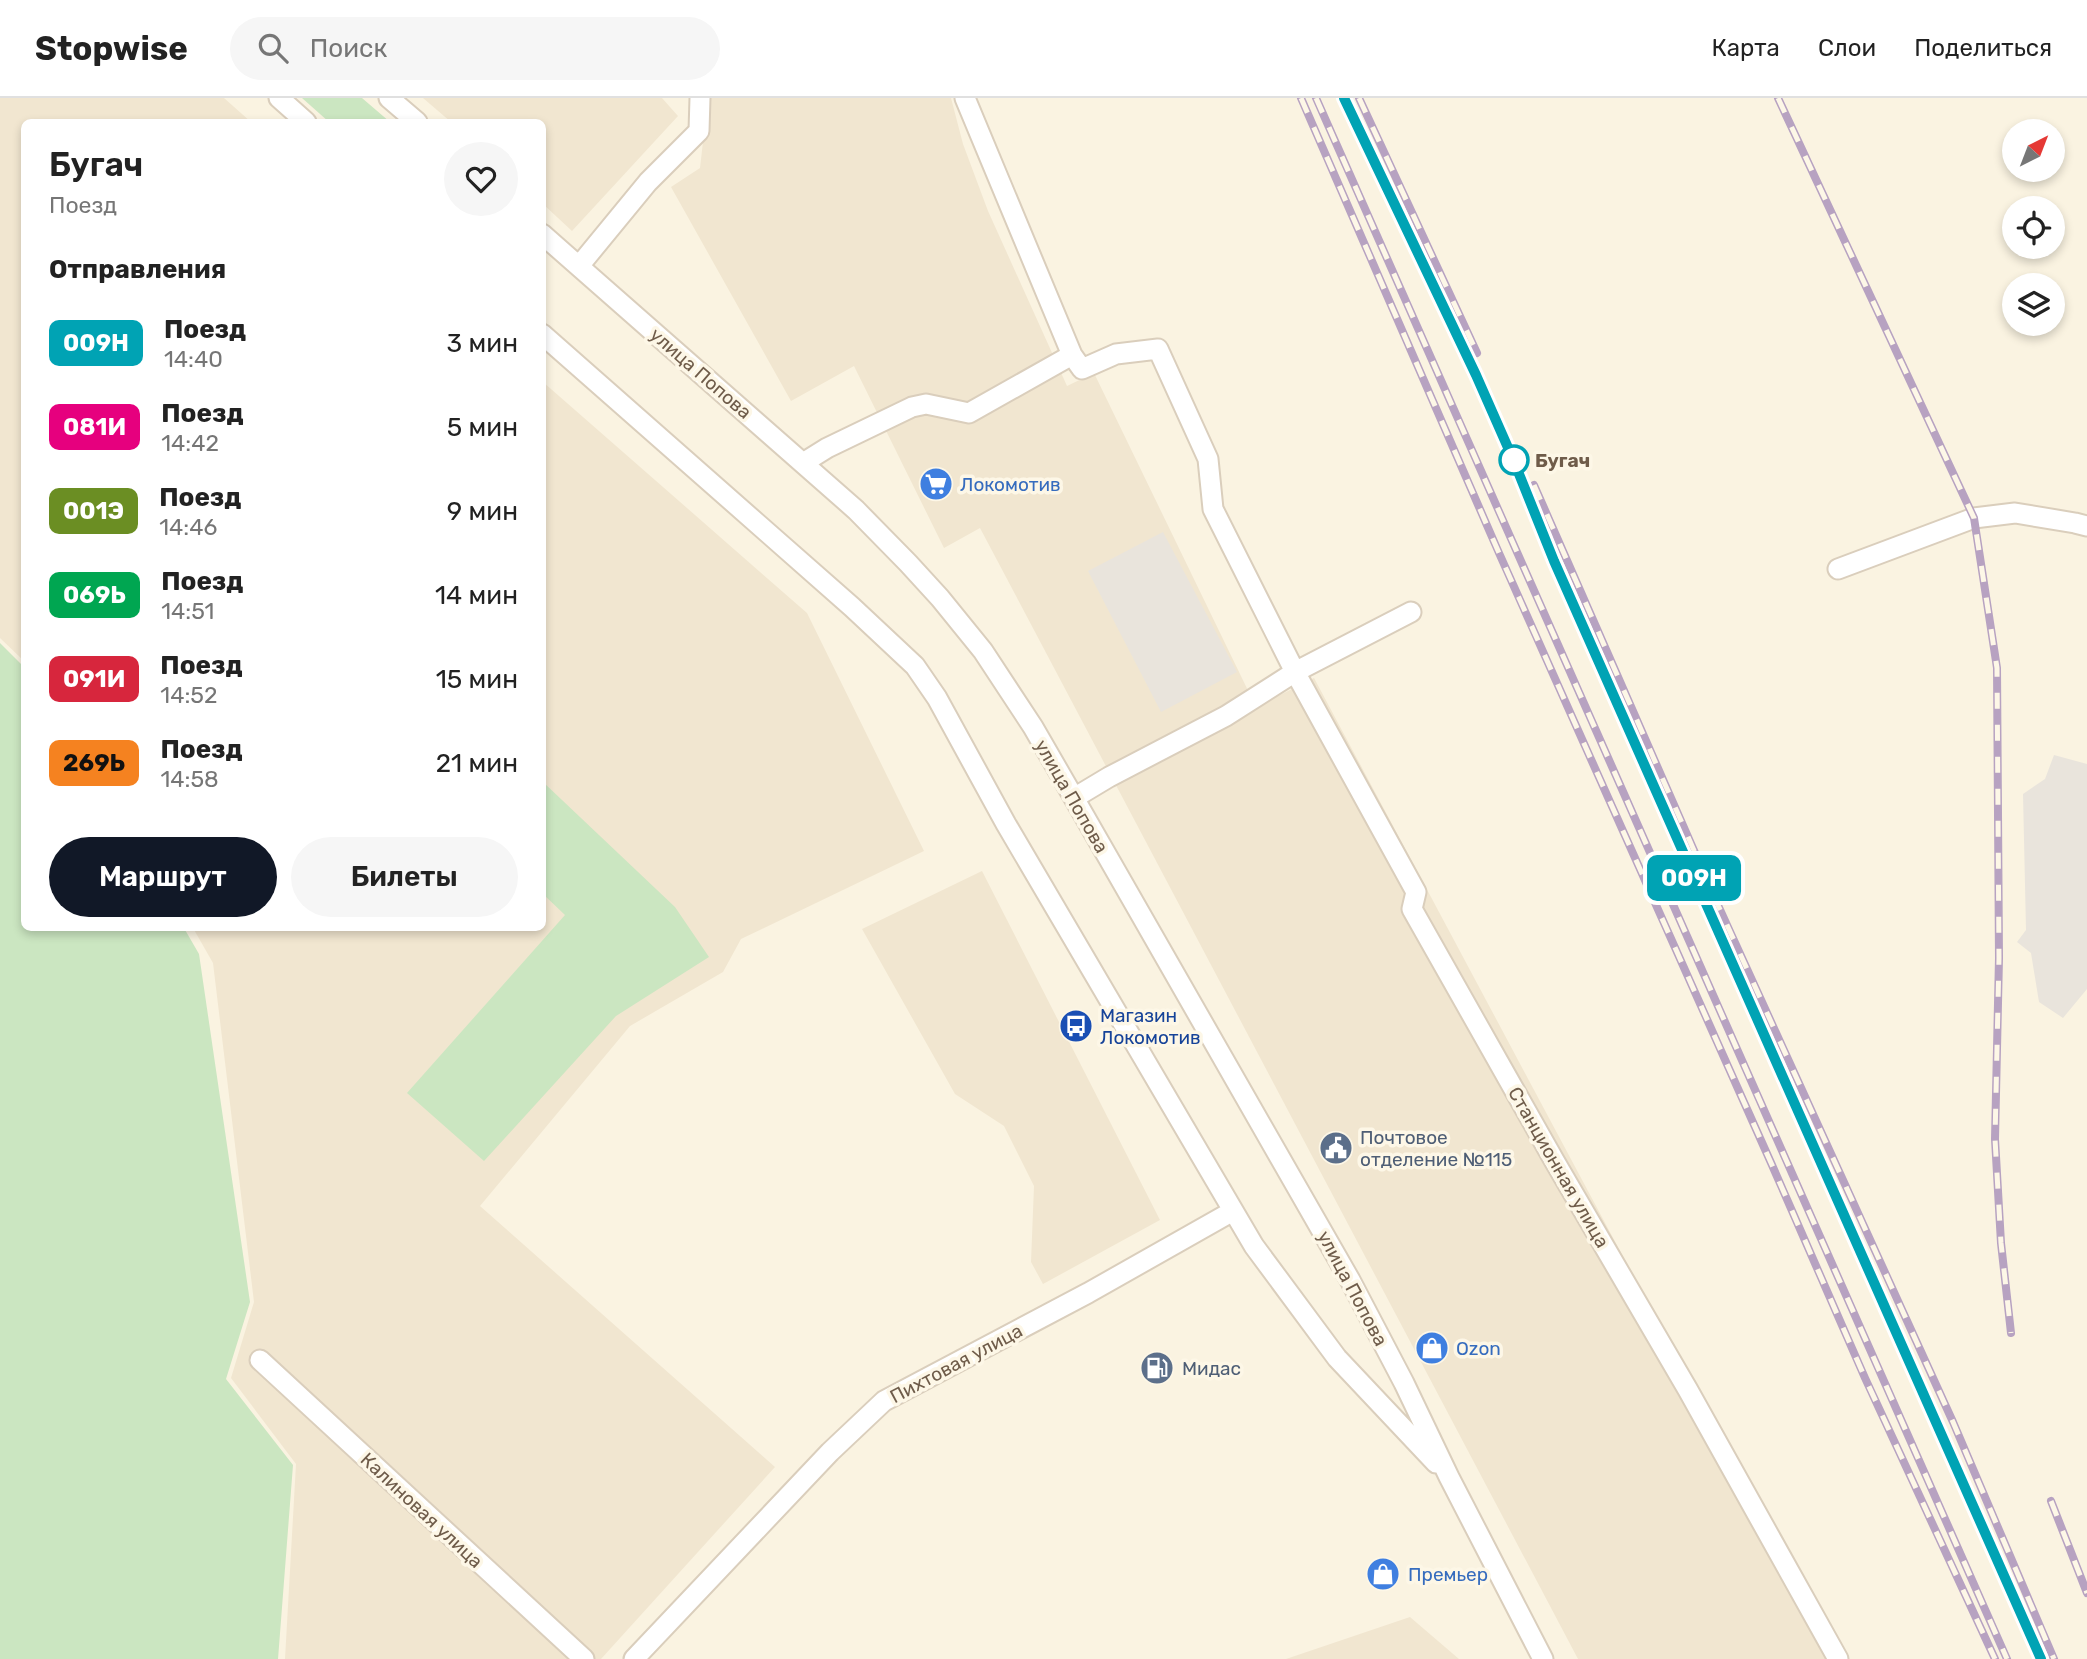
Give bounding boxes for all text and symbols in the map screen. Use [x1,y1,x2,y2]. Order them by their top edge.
search box [230,17,720,80]
text: Stopwise [35,29,188,68]
icon: search [254,29,292,67]
text: Поиск [310,33,387,64]
text: Карта [1711,34,1780,62]
text: Слои [1818,34,1876,62]
text: Поделиться [1914,34,2052,62]
north arrow [2002,119,2065,182]
map controls [2002,119,2065,336]
button: heart [444,142,518,216]
text: Бугач [49,145,143,184]
text: Поезд [49,191,117,219]
button: locate [2002,196,2065,259]
text: Отправления [49,254,226,285]
button: layers [2002,273,2065,336]
text: Поезд [164,314,246,345]
street label: улица Попова [645,323,756,424]
text: 3 мин [447,328,518,359]
text: 009Н [63,329,129,357]
text: 14:40 [164,345,223,373]
text: Поезд [161,398,243,429]
text: 5 мин [447,412,518,443]
text: 081И [63,413,126,441]
text: 14:42 [161,429,219,457]
marker: Бугач [1499,445,1529,475]
place label: Бугач [1535,449,1590,472]
supermarket icon: Локомотив [917,465,955,503]
place label: Локомотив [960,473,1061,496]
text: Поезд [159,482,241,513]
text: 9 мин [447,496,518,527]
text: 001Э [63,497,124,525]
text: 14:46 [159,513,217,541]
text: Поезд [161,566,243,597]
text: 14 мин [435,580,518,611]
text: 069Ь [63,581,126,609]
text: 14:51 [161,597,214,625]
text: Поезд [160,650,243,681]
text: 15 мин [436,664,518,695]
text: 091И [63,665,125,693]
text: 14:52 [160,681,218,709]
text: Поезд [160,734,243,765]
street label: улица Попова [1030,735,1113,857]
text: 21 мин [436,748,518,779]
text: 269Ь [63,749,125,777]
text: 14:58 [160,765,219,793]
button: Маршрут [49,837,277,917]
button: Билеты [291,837,518,917]
line badge: 009Н [1645,855,1743,901]
text: 009Н [1661,864,1727,892]
place label: Магазин Локомотив [1100,1004,1201,1049]
bus stop icon: Магазин Локомотив [1057,1007,1095,1045]
street label: Станционная улица [1503,1083,1614,1252]
place label: Почтовое отделение №115 [1360,1126,1512,1171]
public building icon: Почтовое отделение №115 [1317,1129,1355,1167]
street label: улица Попова [1313,1227,1393,1350]
street label: Пихтовая улица [886,1319,1026,1408]
shop icon: Ozon [1413,1329,1451,1367]
place label: Ozon [1456,1337,1501,1360]
fuel station icon: Мидас [1138,1349,1176,1387]
place label: Мидас [1182,1357,1241,1380]
street label: Калиновая улица [356,1448,487,1573]
shop icon: Премьер [1364,1555,1402,1593]
place label: Премьер [1408,1563,1488,1586]

